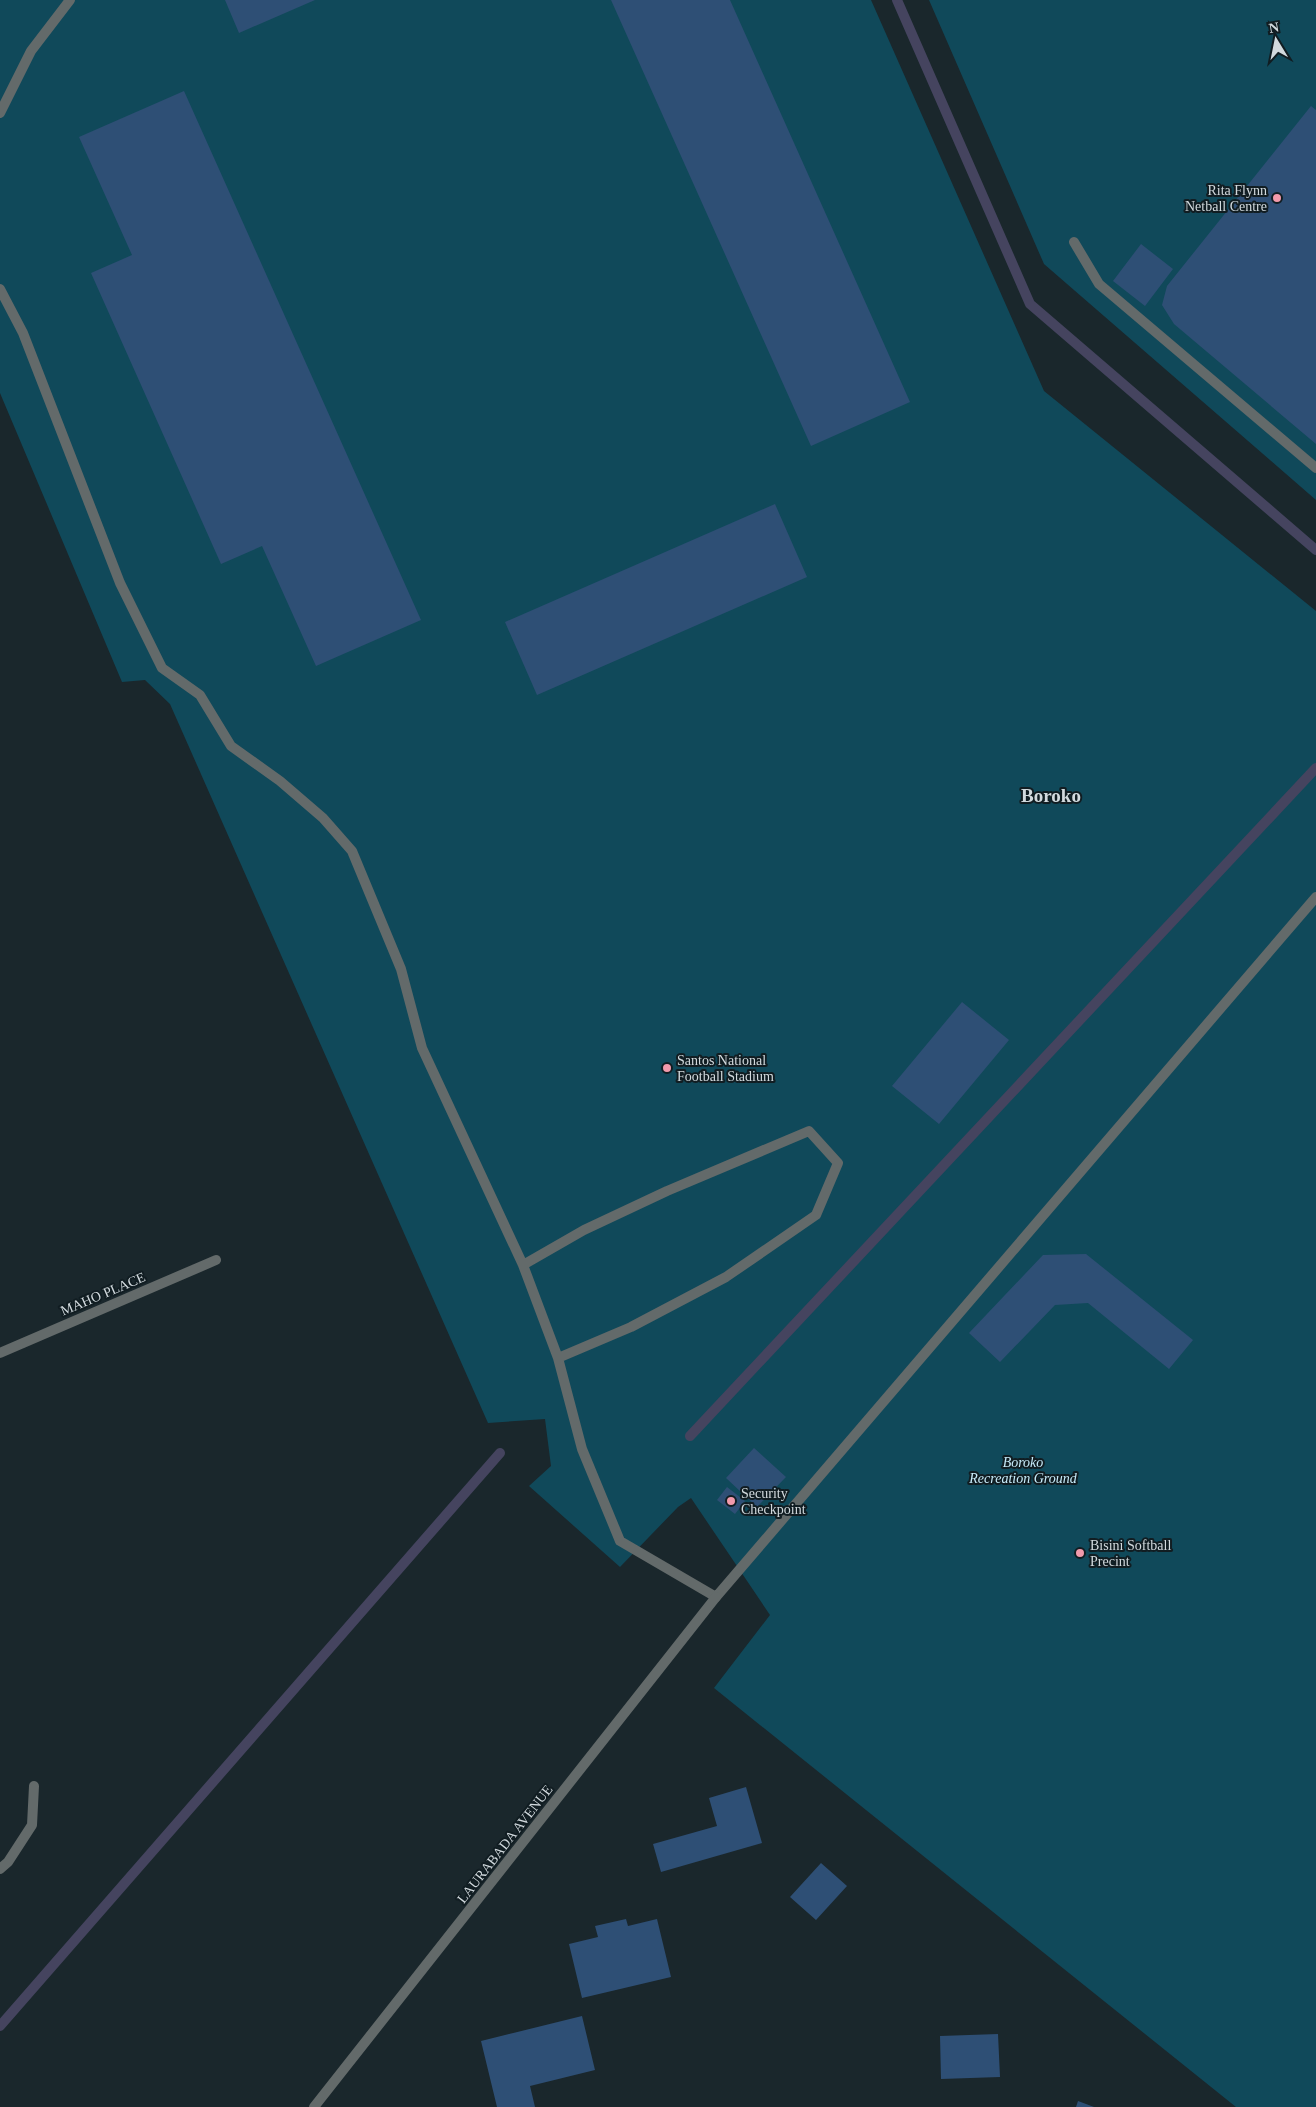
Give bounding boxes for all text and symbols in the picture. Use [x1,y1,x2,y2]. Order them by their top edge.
north arrow [1251,15,1301,65]
text: N [1268,19,1280,36]
place label: Rita Flynn Netball Centre [1185,183,1267,214]
marker: Rita Flynn Netball Centre [1271,192,1283,204]
district label: Boroko [1021,785,1081,806]
place label: Santos National Football Stadium [677,1053,774,1084]
marker: Santos National Football Stadium [661,1062,673,1074]
street label: MAHO PLACE [58,1269,148,1319]
park label: Boroko Recreation Ground [968,1455,1078,1486]
place label: Security Checkpoint [741,1486,806,1517]
marker: Security Checkpoint [725,1495,737,1507]
place label: Bisini Softball Precint [1090,1538,1171,1569]
marker: Bisini Softball Precint [1074,1547,1086,1559]
street label: LAURABADA AVENUE [454,1782,556,1906]

